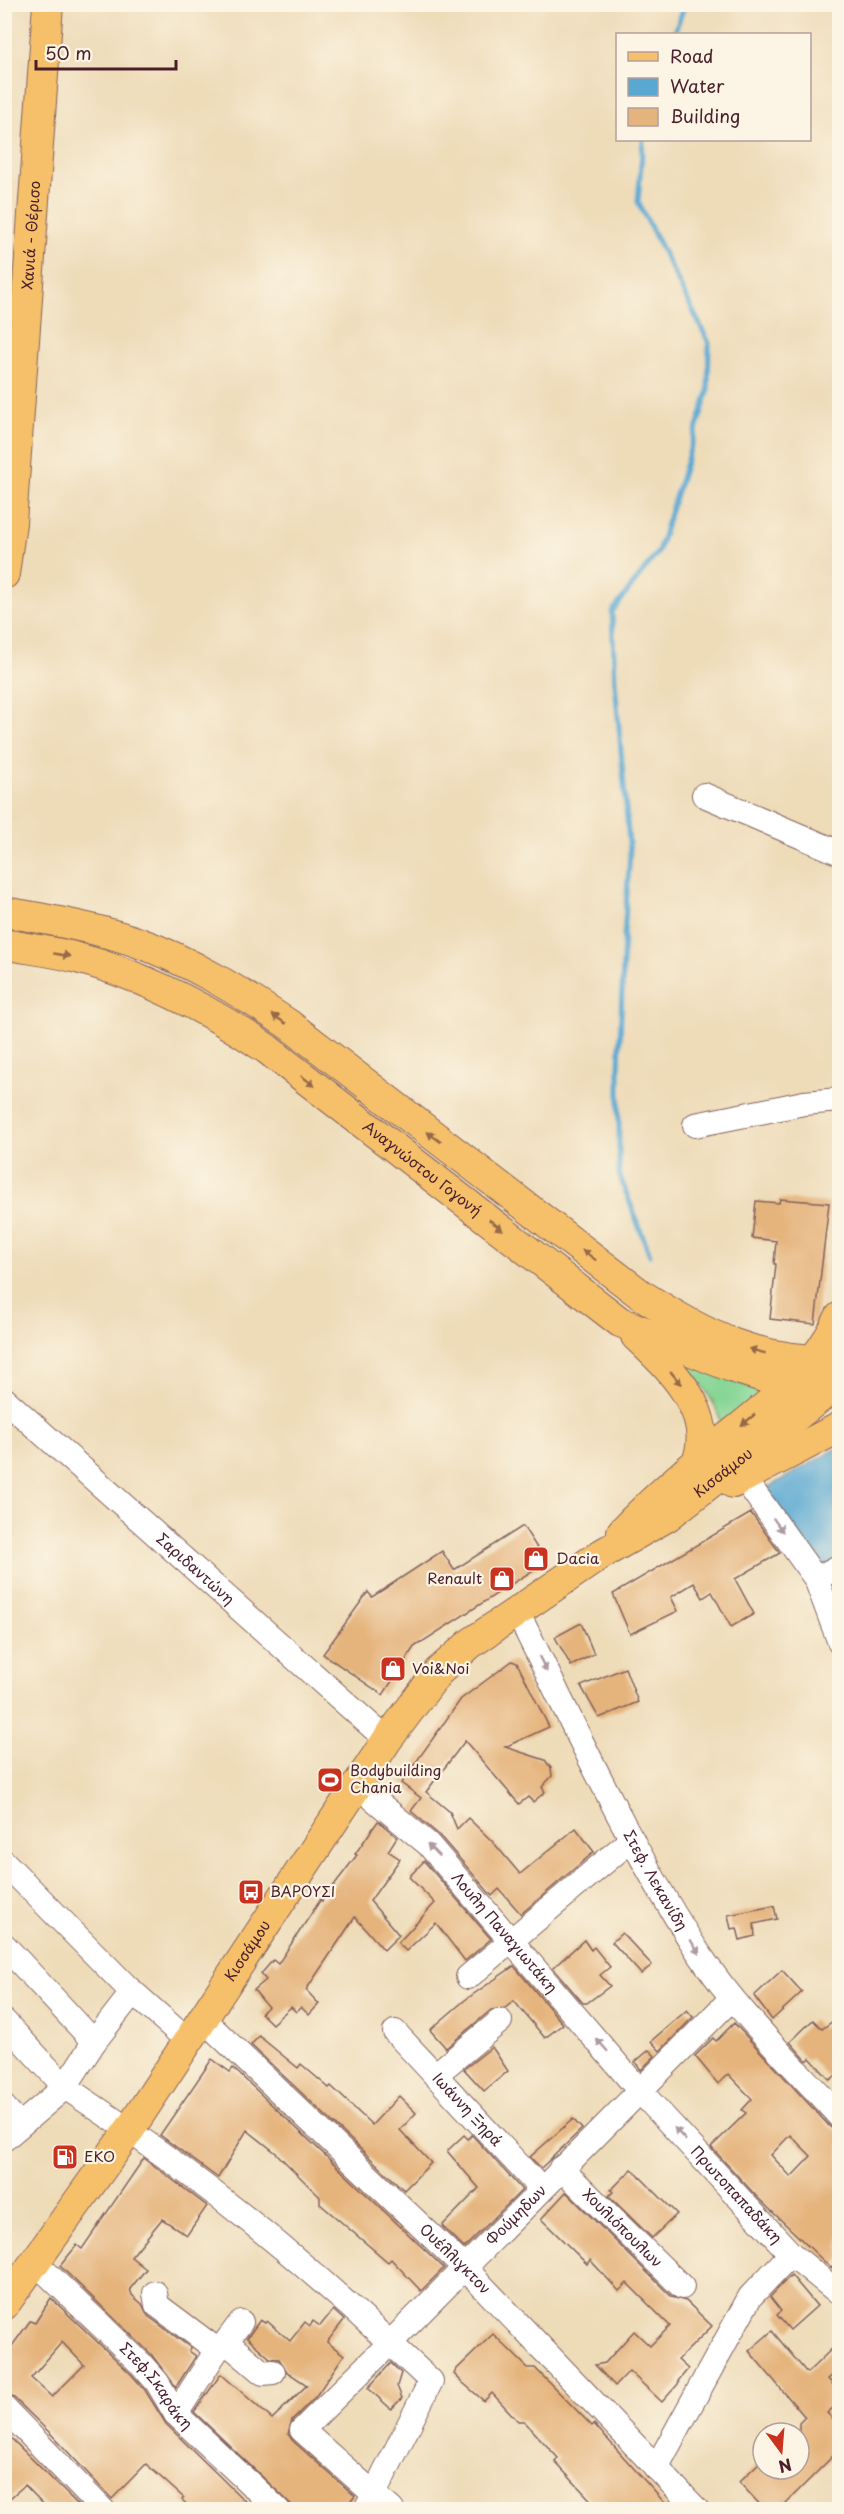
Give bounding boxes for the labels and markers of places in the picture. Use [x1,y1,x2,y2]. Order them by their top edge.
shop icon: Dacia [521,1544,551,1574]
place label: Dacia [556,1546,600,1569]
shop icon: Renault [487,1564,517,1594]
place label: Renault [427,1566,482,1589]
shop icon: Voi&Noi [378,1654,408,1684]
place label: Voi&Noi [412,1656,469,1679]
place label: Bodybuilding Chania [350,1758,441,1798]
sports icon: Bodybuilding Chania [315,1765,345,1795]
bus stop icon: ΒΑΡΟΥΣΙ [236,1877,266,1907]
place label: ΒΑΡΟΥΣΙ [270,1879,335,1902]
fuel station icon: EKO [50,2142,80,2172]
place label: EKO [84,2144,115,2167]

